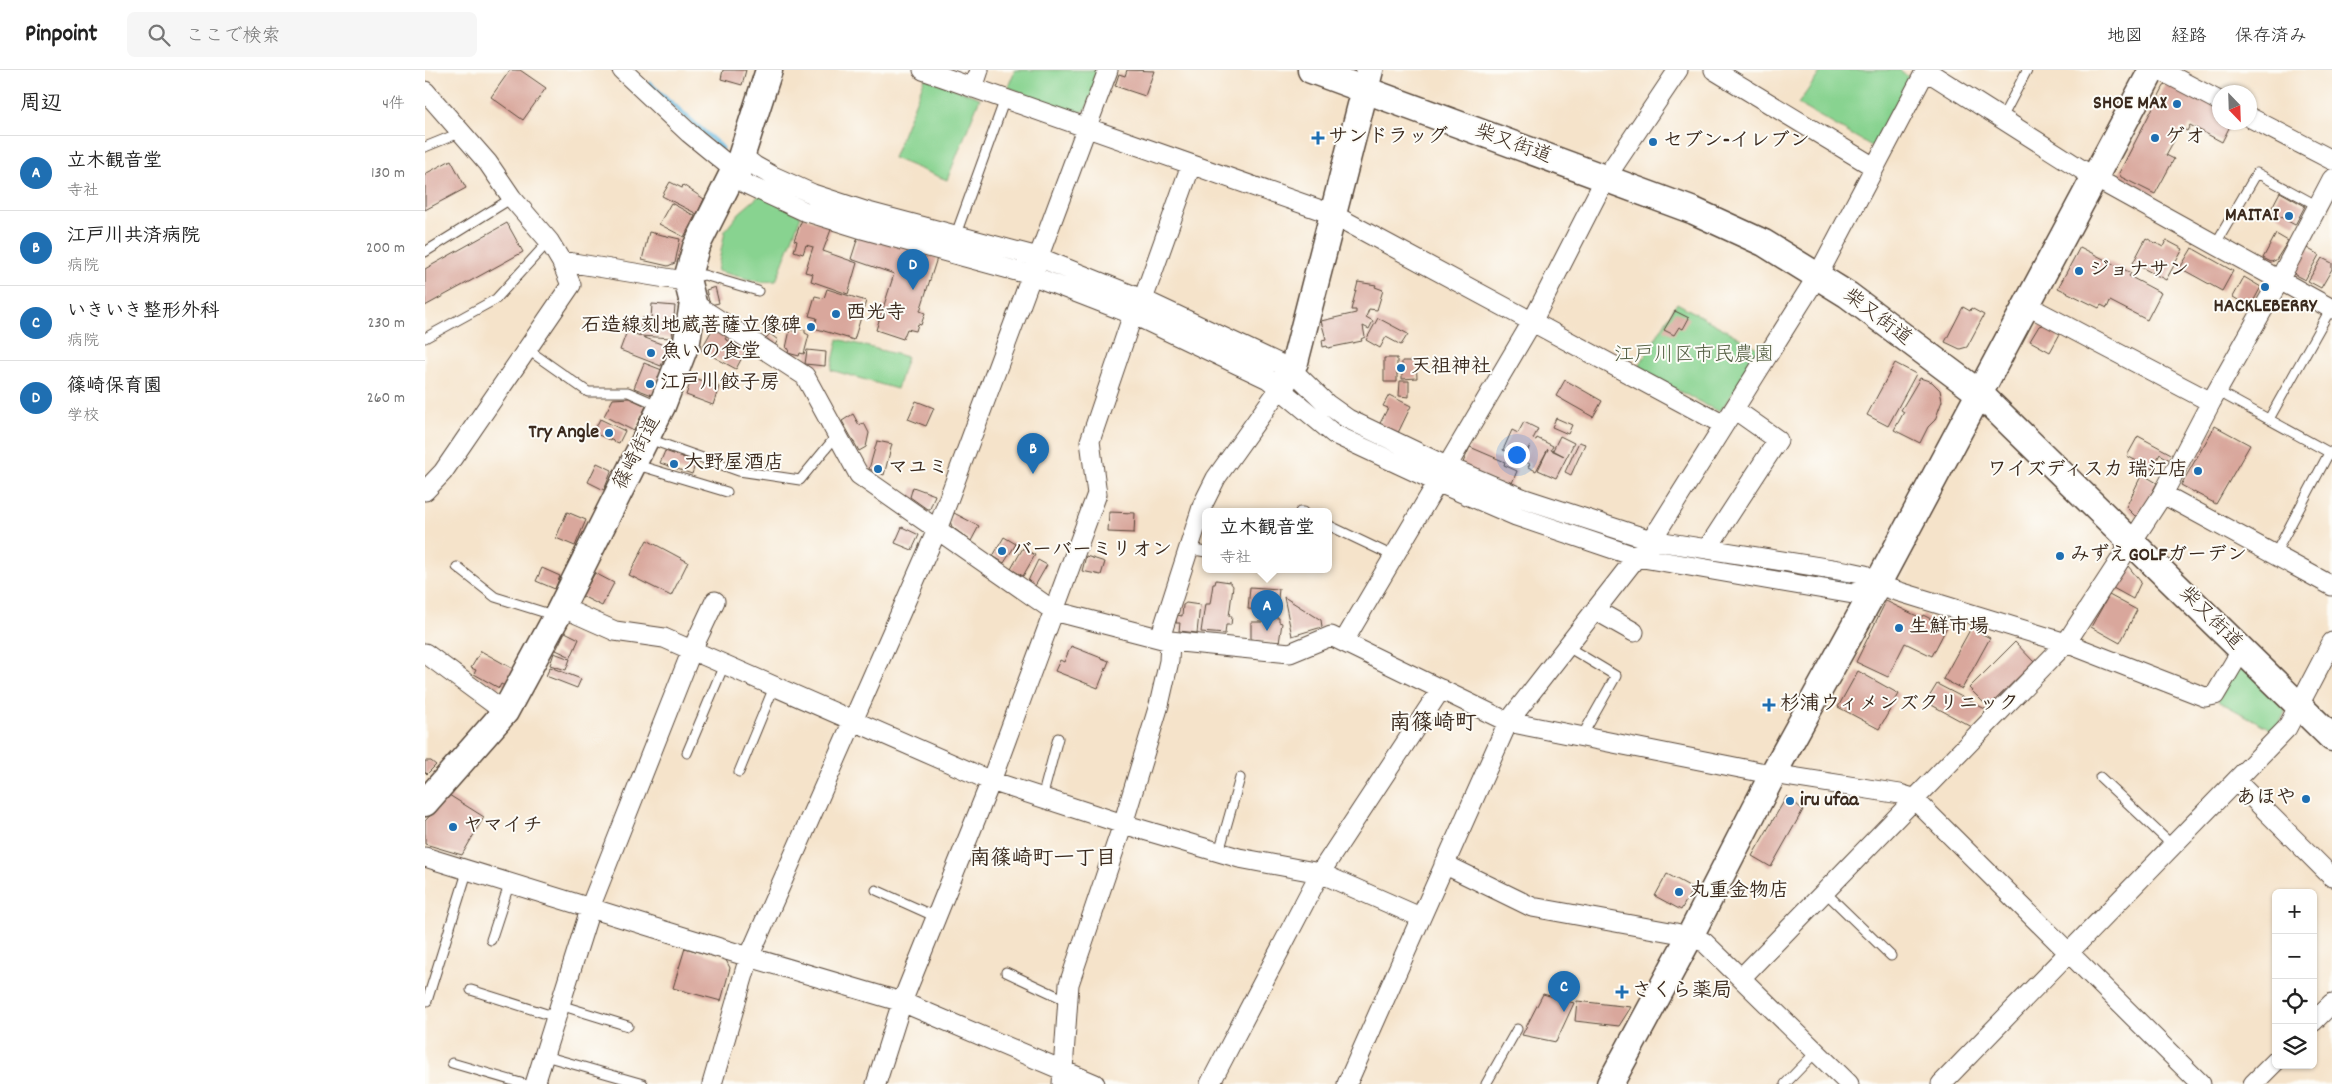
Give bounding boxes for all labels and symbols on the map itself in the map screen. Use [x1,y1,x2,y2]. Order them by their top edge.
north arrow [2212,85,2257,130]
place label: SHOE MAX [2093,90,2167,118]
marker: SHOE MAX [2171,98,2183,110]
street label: 柴又街道 [1471,118,1555,172]
place label: サンドラッグ [1328,124,1448,152]
place label: ゲオ [2165,124,2205,152]
place label: セブン-イレブン [1663,128,1810,156]
marker: サンドラッグ [1312,132,1324,144]
marker: ゲオ [2149,132,2161,144]
marker: セブン-イレブン [1647,136,1659,148]
place label: MAITAI [2225,202,2280,230]
marker: MAITAI [2283,210,2295,222]
pin: D [897,249,929,290]
place label: ジョナサン [2089,257,2189,285]
marker: ジョナサン [2073,265,2085,277]
marker: HACKLEBERRY [2259,281,2271,293]
street label: 柴又街道 [1837,283,1917,353]
place label: HACKLEBERRY [2214,293,2318,321]
place label: 西光寺 [846,300,906,328]
marker: 西光寺 [830,308,842,320]
place label: 石造線刻地蔵菩薩立像碑 [581,313,801,341]
marker: 石造線刻地蔵菩薩立像碑 [805,321,817,333]
place label: 魚いの食堂 [661,339,761,367]
park label: 江戸川区市民農園 [1614,342,1774,370]
marker: 魚いの食堂 [645,347,657,359]
place label: 天祖神社 [1411,354,1491,382]
marker: 天祖神社 [1395,362,1407,374]
place label: 江戸川餃子房 [660,370,780,398]
marker: 江戸川餃子房 [644,378,656,390]
street label: 篠崎街道 [607,411,669,495]
place label: Try Angle [528,419,599,447]
marker: Try Angle [603,427,615,439]
pin: B [1017,433,1049,474]
your location [1504,442,1530,468]
place label: 大野屋酒店 [684,450,784,478]
place label: マユミ [888,455,948,483]
place label: ワイズディスカ 瑞江店 [1987,457,2188,485]
marker: 大野屋酒店 [668,458,680,470]
marker: マユミ [872,463,884,475]
marker: ワイズディスカ 瑞江店 [2192,465,2204,477]
place label: バーバーミリオン [1012,537,1172,565]
place label: みずえGOLFガーデン [2070,542,2247,570]
marker: バーバーミリオン [996,545,1008,557]
marker: みずえGOLFガーデン [2054,550,2066,562]
street label: 柴又街道 [2172,581,2248,657]
pin: A [1251,590,1283,631]
place label: 生鮮市場 [1909,614,1989,642]
marker: 生鮮市場 [1893,622,1905,634]
place label: 杉浦ウィメンズクリニック [1780,691,2019,719]
marker: 杉浦ウィメンズクリニック [1762,698,1776,712]
district label: 南篠崎町 [1389,709,1477,740]
place label: あほや [2236,785,2296,813]
place label: iru ufaa [1800,787,1859,815]
marker: あほや [2300,793,2312,805]
marker: iru ufaa [1784,795,1796,807]
place label: ヤマイチ [463,813,543,841]
marker: ヤマイチ [447,821,459,833]
district label: 南篠崎町一丁目 [970,845,1117,875]
place label: 丸重金物店 [1689,878,1789,906]
marker: 丸重金物店 [1673,886,1685,898]
pin: C [1548,971,1580,1012]
place label: さくら薬局 [1632,978,1732,1006]
marker: さくら薬局 [1616,986,1628,998]

